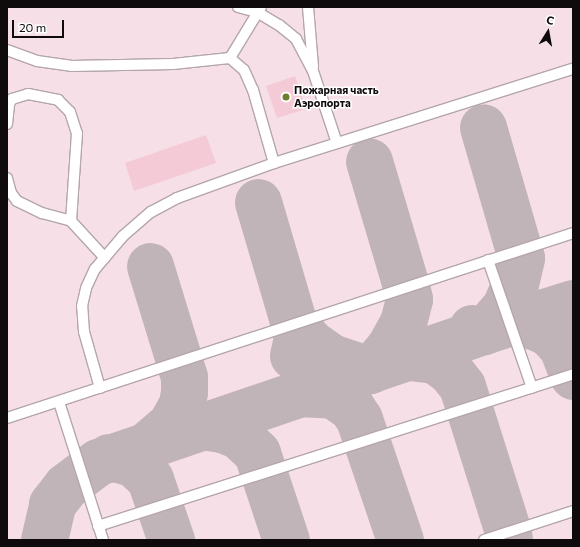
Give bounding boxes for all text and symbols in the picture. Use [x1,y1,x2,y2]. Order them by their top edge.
scale bar [14,12,66,38]
north arrow [528,12,568,52]
text: С [545,13,555,27]
text: 20 m [19,20,46,34]
place label: Пожарная часть Аэропорта [294,84,379,110]
marker: Пожарная часть Аэропорта [281,92,291,102]

